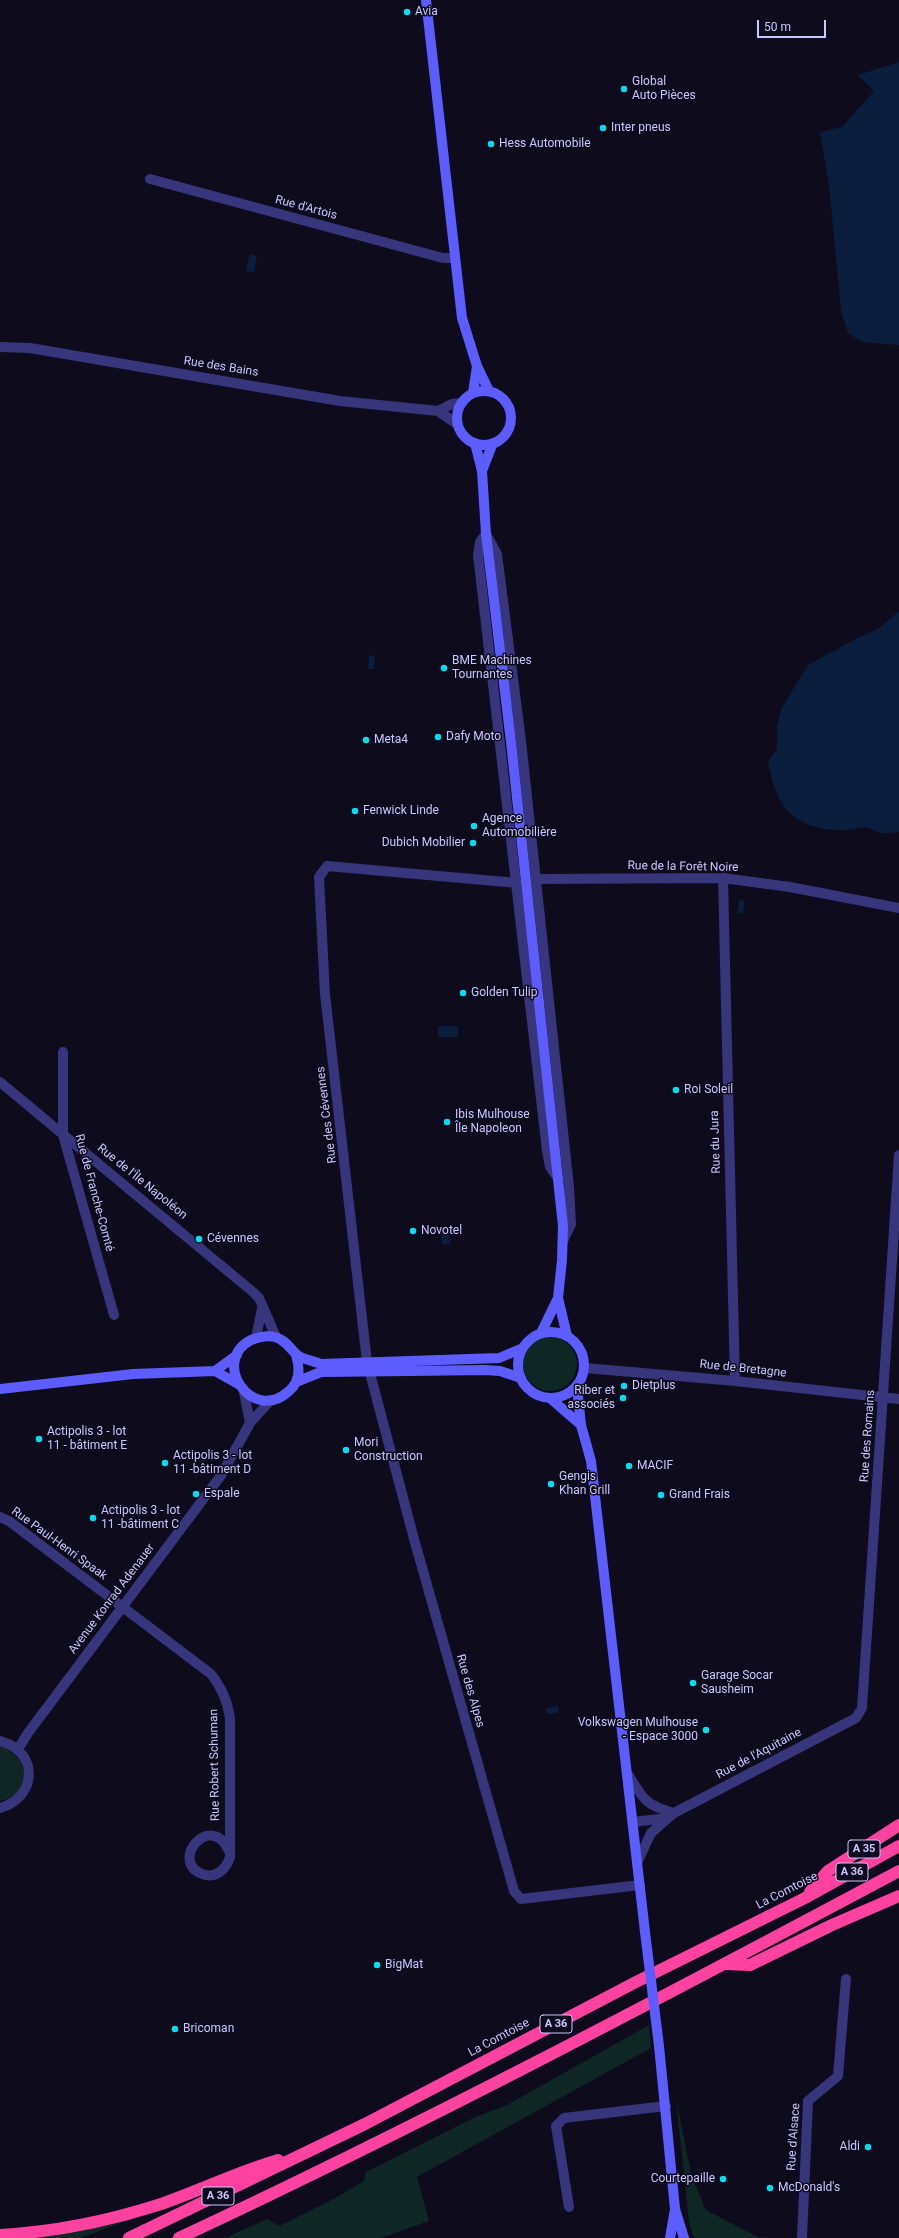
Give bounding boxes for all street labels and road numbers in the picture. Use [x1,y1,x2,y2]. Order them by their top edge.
street label: Rue d'Artois [273,193,339,223]
street label: Rue des Bains [183,354,259,380]
street label: Rue de la Forêt Noire [627,859,739,875]
street label: Rue des Cévennes [314,1066,340,1164]
street label: Rue du Jura [708,1110,724,1174]
street label: Rue de Franche-Comté [71,1133,117,1253]
street label: Rue de l'Île Napoléon [94,1141,190,1223]
street label: Rue de Bretagne [699,1357,787,1381]
street label: Rue des Romains [858,1389,878,1483]
street label: Rue Paul-Henri Spaak [8,1504,110,1584]
street label: Avenue Konrad Adenauer [66,1541,158,1657]
street label: Rue des Alpes [453,1653,487,1729]
street label: Rue Robert Schuman [207,1709,223,1821]
street label: Rue de l'Aquitaine [714,1726,804,1782]
road number: A 35 [848,1840,880,1858]
road number: A 36 [836,1863,868,1881]
street label: La Comtoise [754,1869,820,1913]
road number: A 36 [540,2015,572,2033]
street label: La Comtoise [466,2016,532,2060]
street label: Rue d'Alsace [784,2103,804,2171]
road number: A 36 [202,2187,234,2205]

